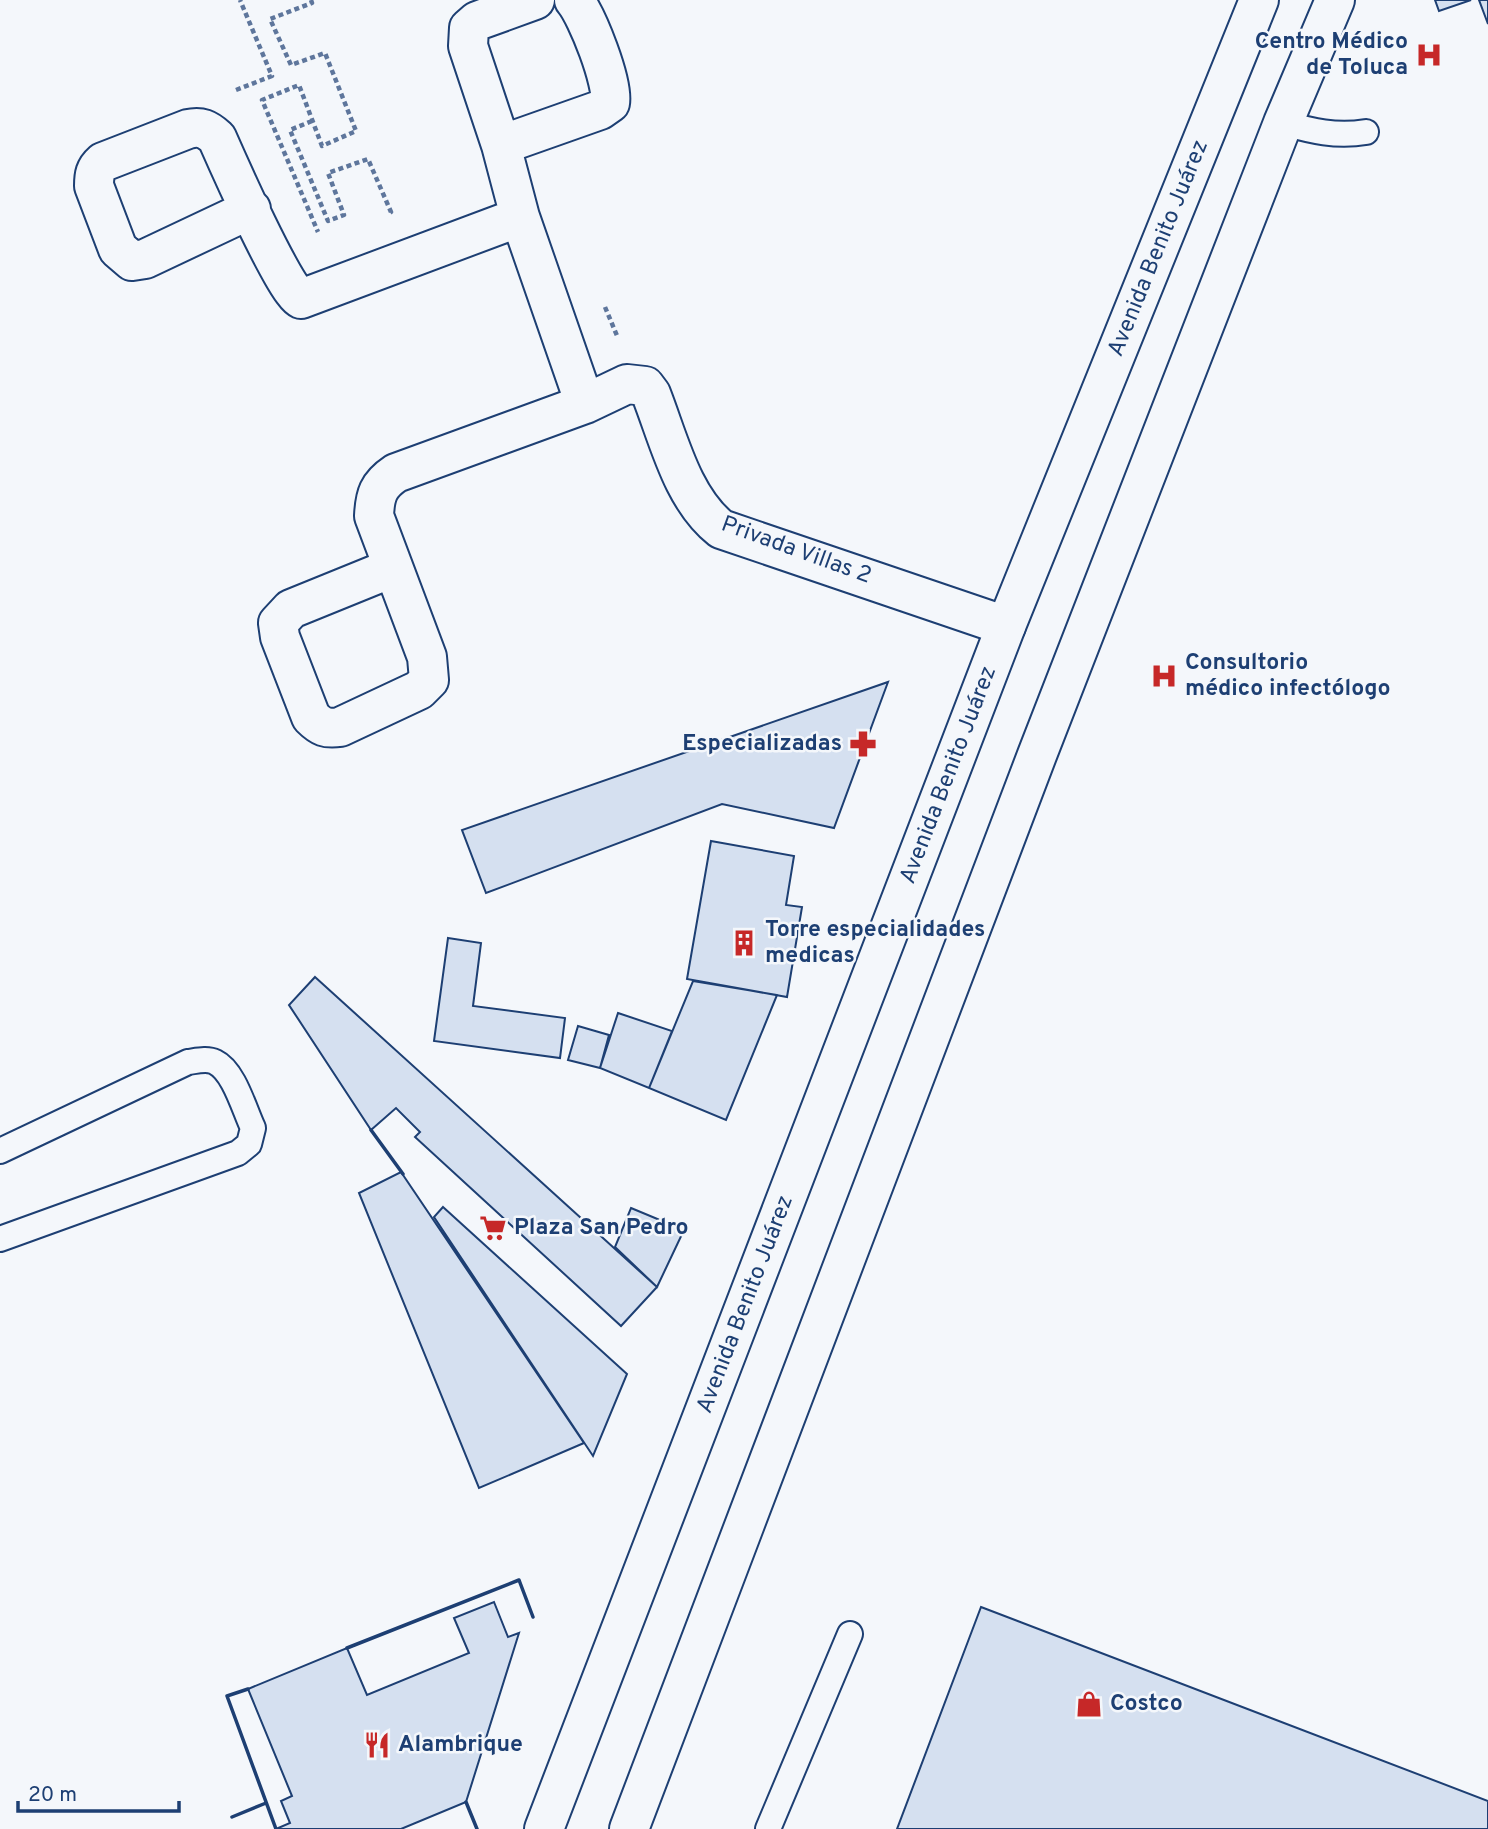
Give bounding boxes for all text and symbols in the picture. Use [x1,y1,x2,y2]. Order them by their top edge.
place label: Centro Médico de Toluca [1255,28,1408,83]
hospital icon: Centro Médico de Toluca [1414,40,1444,70]
street label: Avenida Benito Juárez [1102,136,1215,361]
street label: Privada Villas 2 [717,510,875,592]
place label: Consultorio médico infectólogo [1185,649,1390,704]
hospital icon: Consultorio médico infectólogo [1149,661,1179,691]
street label: Avenida Benito Juárez [894,662,1004,888]
pharmacy icon: Especializadas [848,729,878,759]
place label: Especializadas [682,730,842,759]
place label: Torre especialidades medicas [765,916,985,971]
building icon: Torre especialidades medicas [729,928,759,958]
street label: Avenida Benito Juárez [691,1191,800,1417]
supermarket icon: Plaza San Pedro [478,1213,508,1243]
place label: Plaza San Pedro [514,1214,689,1243]
shop icon: Costco [1074,1689,1104,1719]
place label: Costco [1110,1690,1183,1719]
restaurant icon: Alambrique [362,1730,392,1760]
place label: Alambrique [398,1731,523,1760]
scale bar [18,1770,178,1814]
text: 20 m [28,1782,77,1809]

